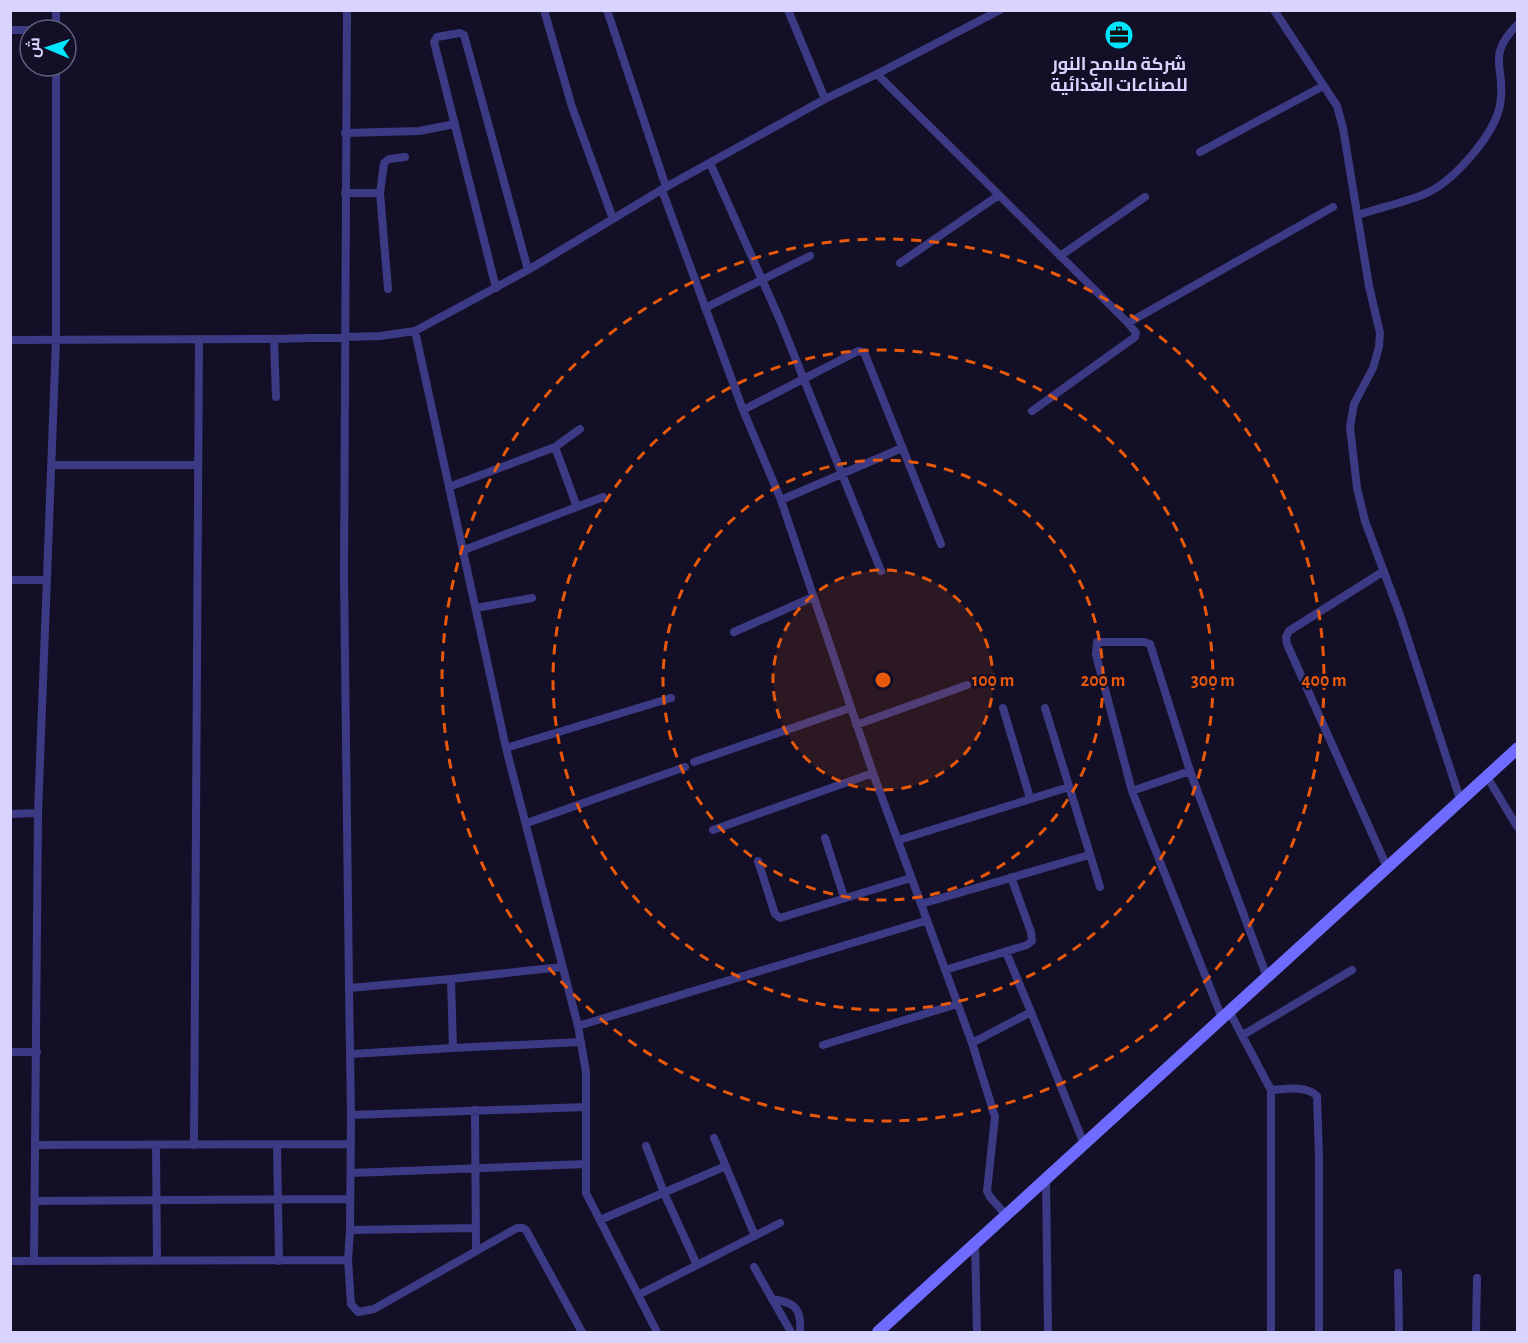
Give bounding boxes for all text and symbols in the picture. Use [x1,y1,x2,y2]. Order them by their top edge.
north arrow [18,18,78,78]
office icon: شركة ملامح النور للصناعات الغذائية [1103,19,1135,51]
text: ش [25,37,43,58]
place label: شركة ملامح النور للصناعات الغذائية [1050,55,1188,95]
centre of rings [873,670,893,690]
text: 100 m [972,672,1014,690]
text: 200 m [1081,672,1125,690]
text: 300 m [1191,672,1235,690]
text: 400 m [1301,672,1347,690]

